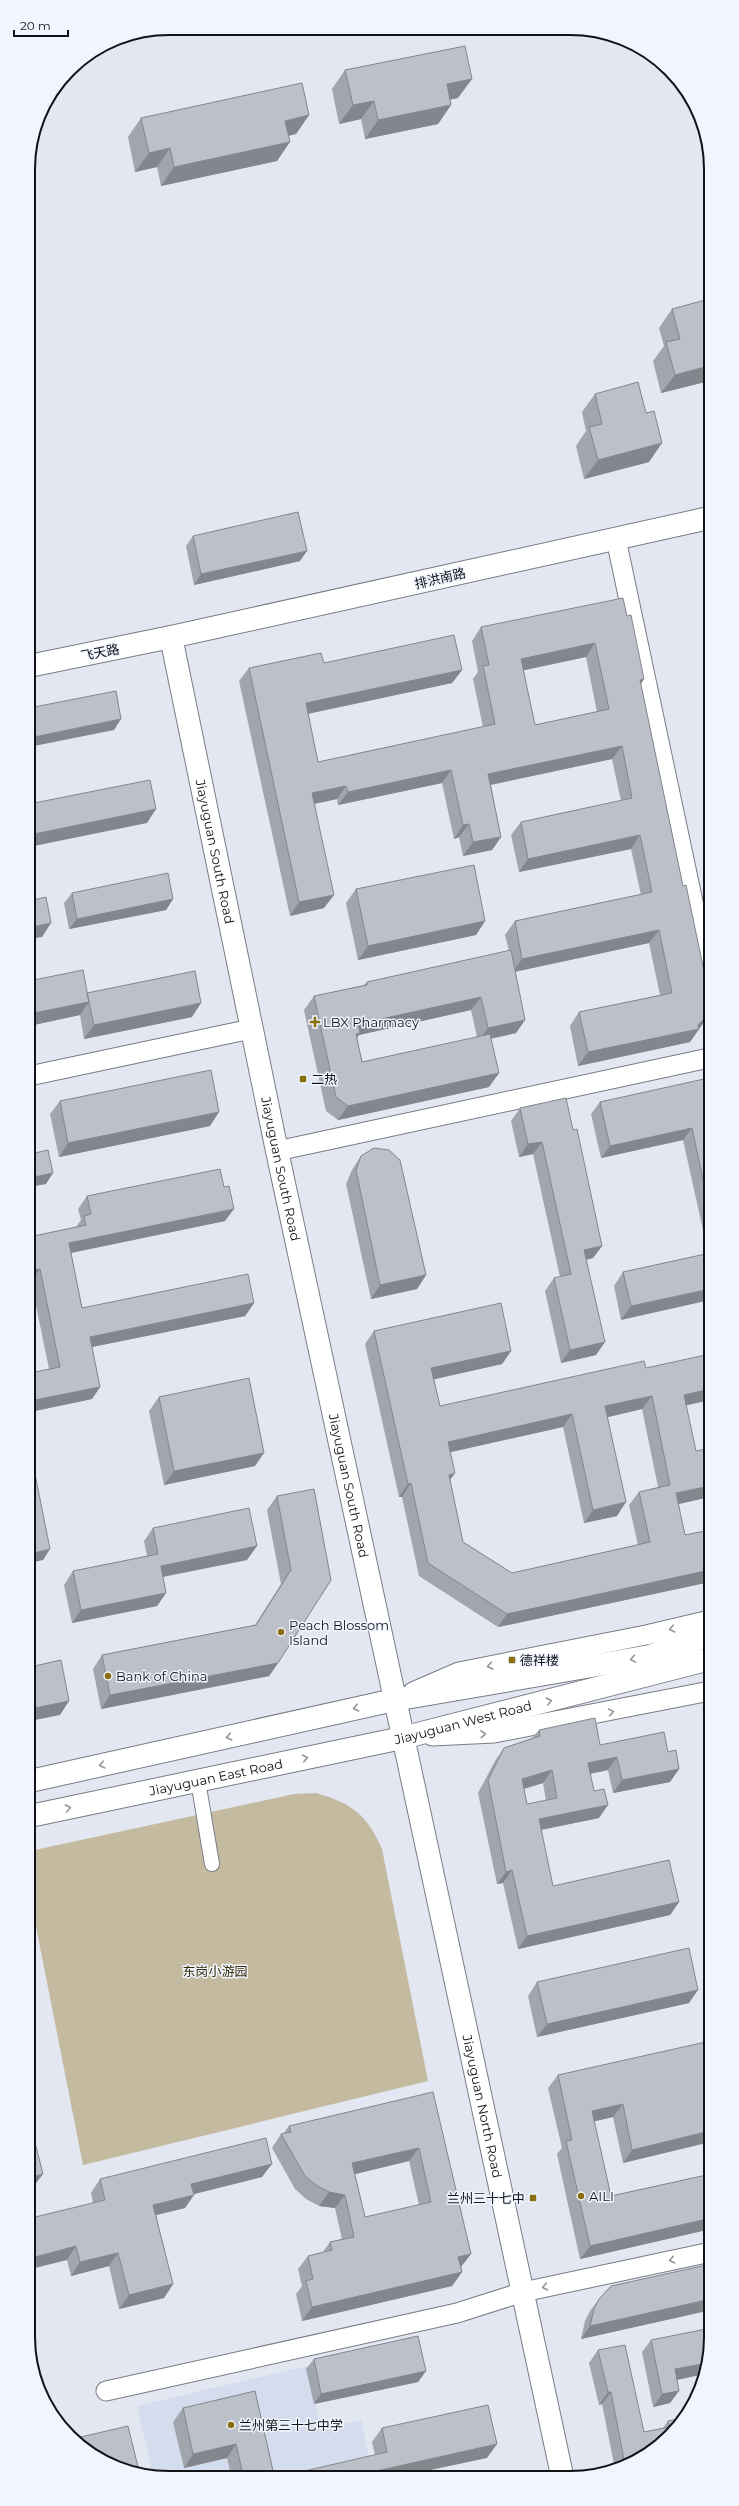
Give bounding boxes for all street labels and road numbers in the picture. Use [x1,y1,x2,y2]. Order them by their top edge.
street label: 排洪南路 [413,564,467,592]
street label: 飞天路 [79,640,121,664]
street label: Jiayuguan South Road [192,777,238,925]
street label: Jiayuguan South Road [258,1094,304,1242]
street label: Jiayuguan South Road [325,1411,372,1559]
street label: Jiayuguan West Road [392,1697,533,1748]
street label: Jiayuguan East Road [147,1755,284,1799]
street label: Jiayuguan North Road [459,2032,506,2180]

